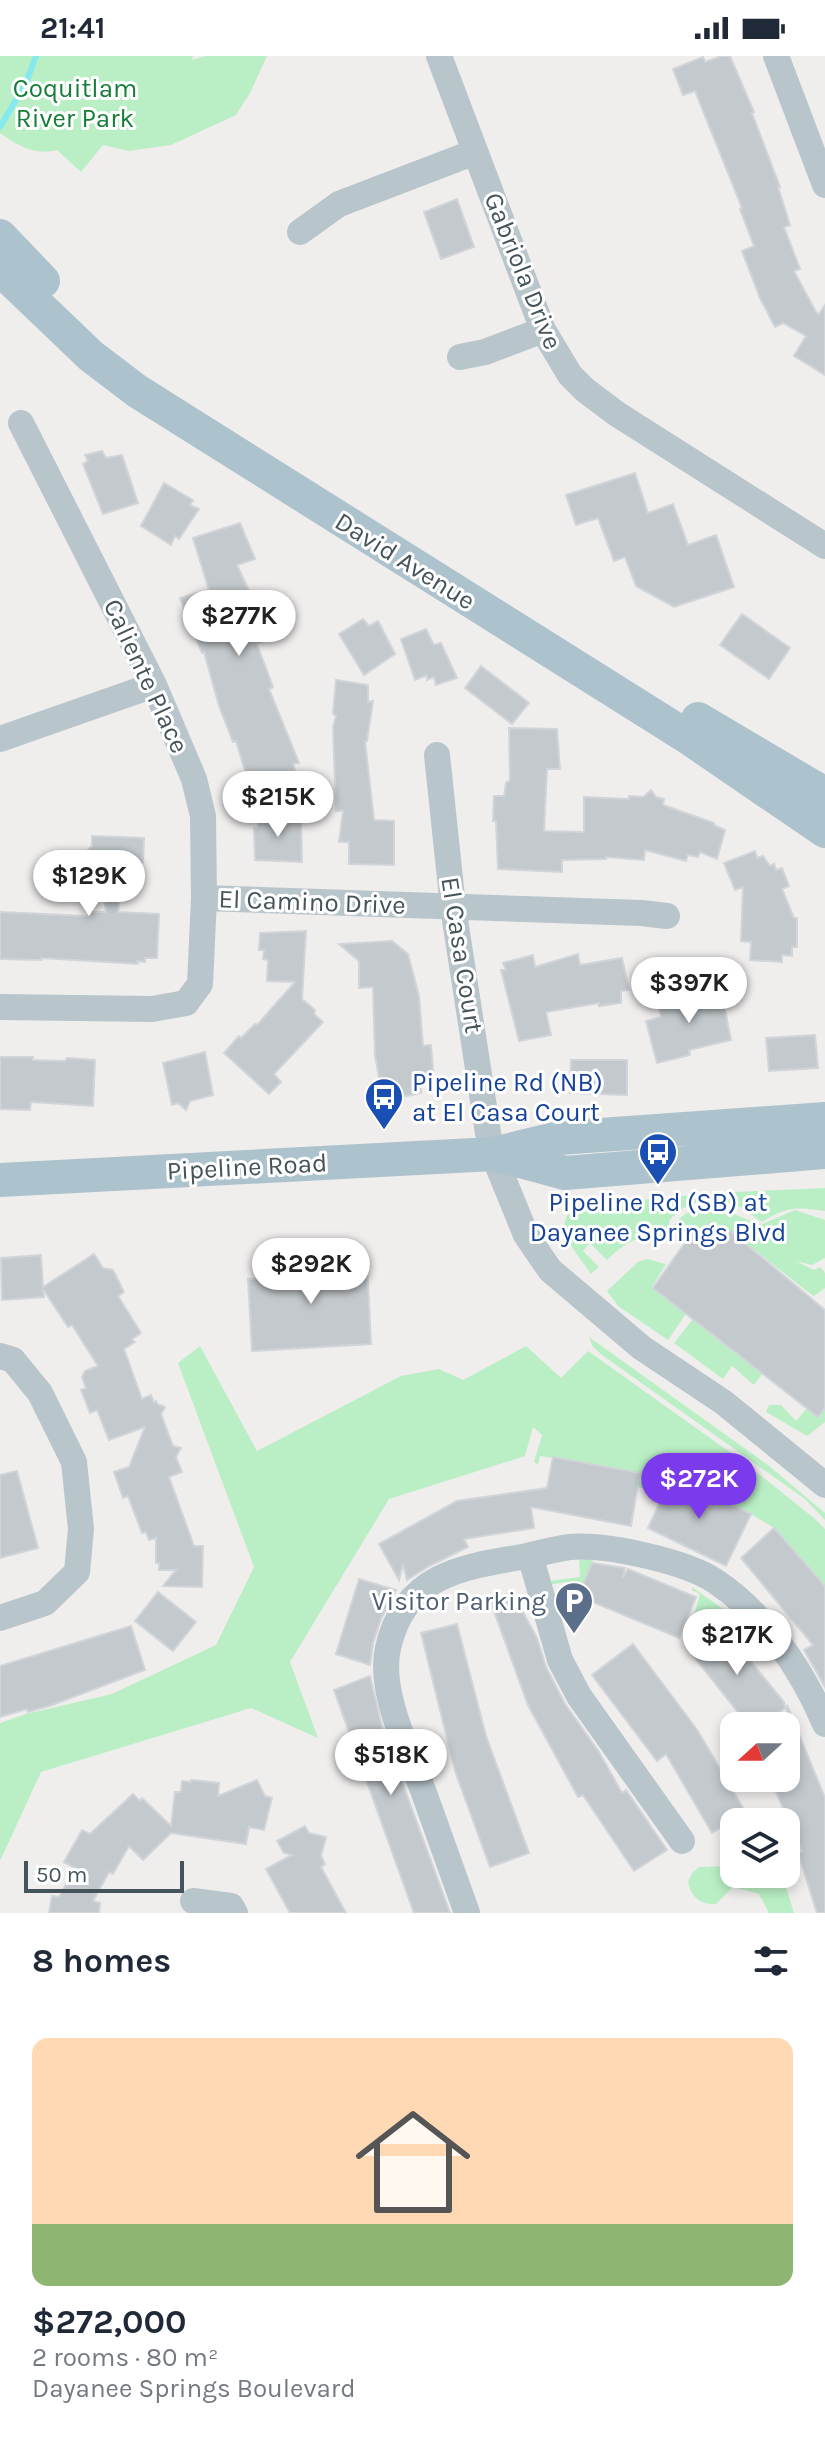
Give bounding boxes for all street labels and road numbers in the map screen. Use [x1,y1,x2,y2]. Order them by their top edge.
street label: Gabriola Drive [477,188,569,354]
street label: David Avenue [329,506,481,616]
street label: Caliente Place [97,594,195,758]
street label: El Casa Court [434,875,490,1035]
street label: El Camino Drive [218,883,406,921]
street label: Pipeline Road [166,1147,328,1187]

